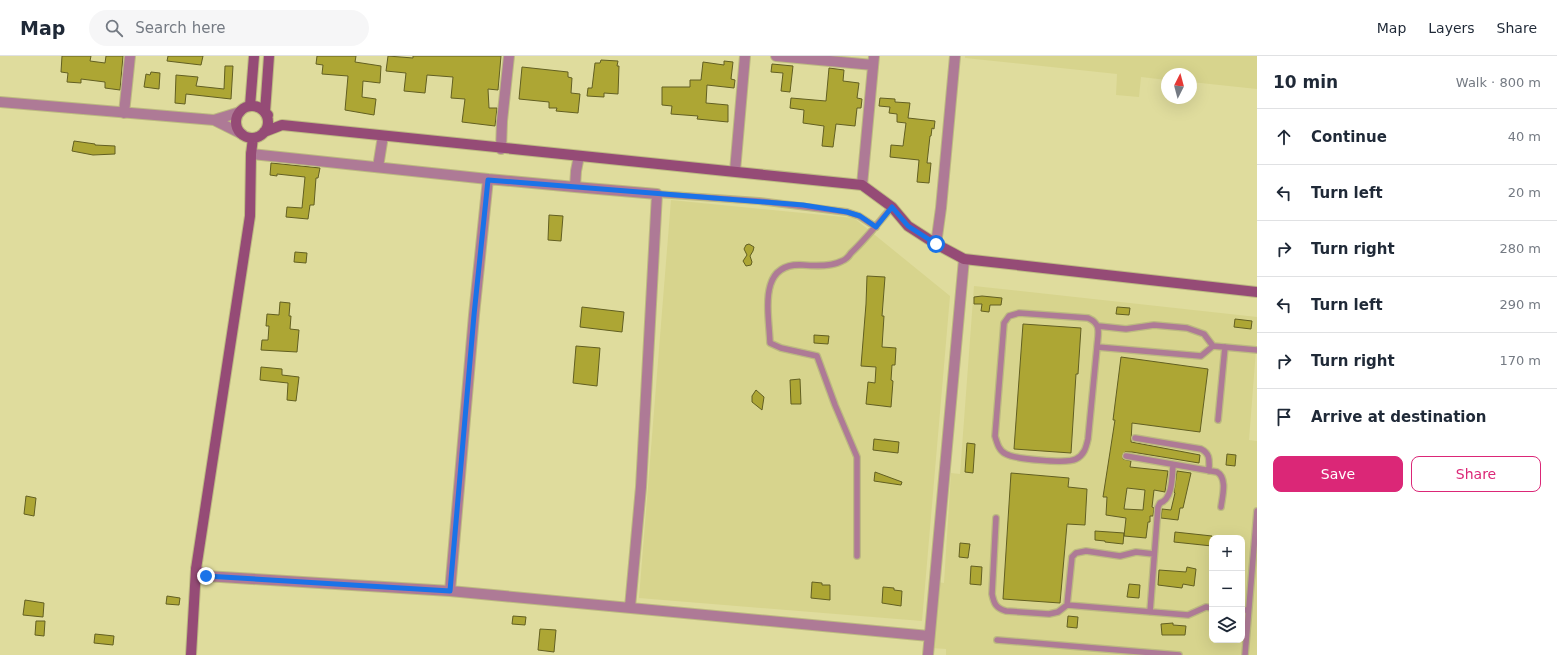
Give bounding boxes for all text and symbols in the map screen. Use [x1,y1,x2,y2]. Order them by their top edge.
search box [89,10,369,46]
text: Map [20,17,65,39]
icon: search [103,17,125,39]
text: Search here [135,19,225,37]
text: Map [1377,20,1406,36]
text: Layers [1428,20,1475,36]
text: Share [1497,20,1537,36]
north arrow [1161,68,1197,104]
text: 10 min [1273,72,1338,92]
text: Walk · 800 m [1456,75,1541,90]
icon: ahead [1273,126,1295,148]
text: Continue [1311,128,1387,146]
text: 40 m [1508,129,1541,144]
icon: left [1273,182,1295,204]
text: Turn left [1311,184,1383,202]
text: 20 m [1508,185,1541,200]
route start [927,235,945,253]
icon: right [1273,238,1295,260]
text: Turn right [1311,240,1395,258]
text: 280 m [1499,241,1541,256]
icon: left [1273,294,1295,316]
text: Turn left [1311,296,1383,314]
text: 290 m [1499,297,1541,312]
icon: right [1273,350,1295,372]
text: Turn right [1311,352,1395,370]
text: 170 m [1499,353,1541,368]
icon: arrive [1273,406,1295,428]
text: Arrive at destination [1311,408,1486,426]
button: Save [1273,456,1403,492]
button: Share [1411,456,1541,492]
map controls [1209,535,1245,643]
button: + [1209,535,1245,571]
route end [197,567,215,585]
button: − [1209,571,1245,607]
button: layers [1209,607,1245,643]

